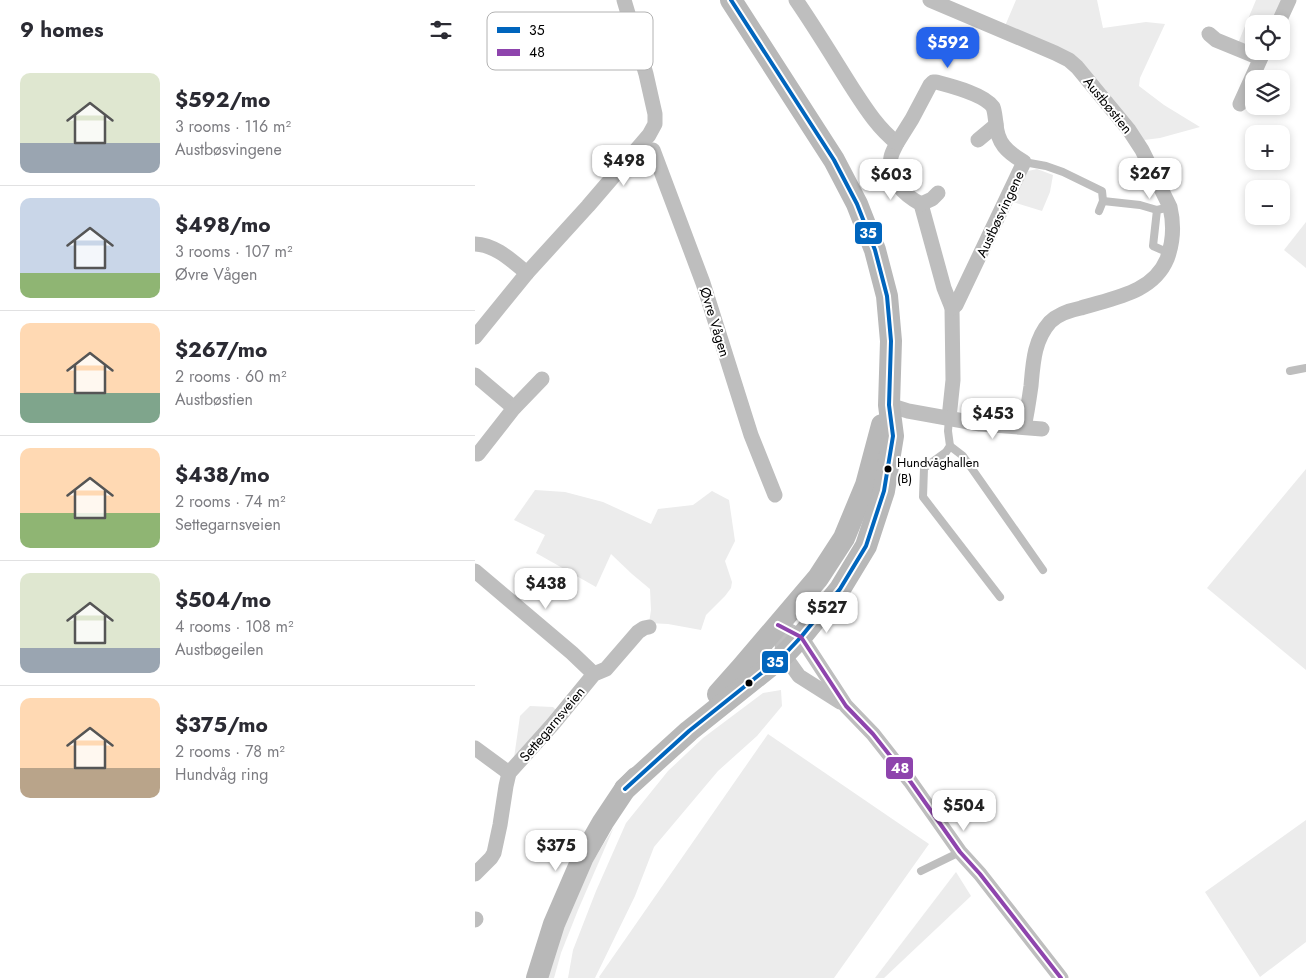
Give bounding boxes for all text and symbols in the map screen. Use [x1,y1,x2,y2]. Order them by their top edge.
legend [487,12,653,70]
text: 9 homes [20,15,104,45]
map controls [1245,15,1290,225]
button: locate [1245,15,1290,60]
icon: filters [427,16,455,44]
text: 35 [529,20,545,40]
pin: $592 [918,27,978,69]
text: $592 [927,31,969,54]
text: 48 [529,42,545,62]
button: layers [1245,70,1290,115]
street label: Austbøstien [1079,72,1137,138]
text: $592/mo [175,85,270,115]
icon: home [60,93,120,153]
text: 3 rooms · 116 m² [175,115,291,138]
button: + [1245,125,1290,170]
text: Austbøsvingene [175,138,282,161]
pin: $498 [594,144,654,187]
text: $498 [603,149,645,172]
pin: $603 [861,158,921,201]
pin: $267 [1120,158,1180,200]
text: $267 [1130,162,1170,185]
text: $603 [870,163,912,186]
street label: Austbøsvingene [971,167,1029,261]
button: − [1245,180,1290,225]
text: $498/mo [175,210,271,240]
icon: home [60,218,120,278]
line badge: 35 [854,221,883,245]
text: 35 [859,223,877,243]
text: 3 rooms · 107 m² [175,240,293,263]
text: Øvre Vågen [175,263,257,286]
street label: Øvre Vågen [695,285,735,359]
text: $267/mo [175,335,267,365]
icon: home [60,343,120,403]
text: 2 rooms · 60 m² [175,365,287,388]
text: Austbøstien [175,388,253,411]
pin: $453 [963,398,1023,440]
text: $453 [972,402,1014,425]
place label: Hundvåghallen (B) [897,453,979,488]
text: $438/mo [175,460,270,490]
marker: Hundvåghallen (B) [883,464,893,474]
icon: home [60,468,120,528]
text: 2 rooms · 74 m² [175,490,286,513]
text: Settegarnsveien [175,513,281,536]
pin: $438 [516,568,576,610]
text: $438 [525,572,567,595]
text: $504/mo [175,585,271,615]
pin: $527 [797,592,857,634]
icon: home [60,593,120,653]
text: $527 [807,596,847,619]
text: 4 rooms · 108 m² [175,615,294,638]
text: Austbøgeilen [175,638,264,661]
line badge: 35 [761,650,789,674]
text: 35 [766,652,784,672]
unlabelled marker [744,678,754,688]
street label: Settegarnsveien [515,682,589,766]
text: $375/mo [175,710,268,740]
icon: home [60,718,120,778]
text: 2 rooms · 78 m² [175,740,285,763]
line badge: 48 [885,756,914,780]
text: 48 [891,758,909,778]
text: Hundvåg ring [175,763,268,786]
pin: $504 [934,790,994,832]
text: $504 [943,794,985,817]
pin: $375 [526,830,586,872]
text: $375 [536,834,576,857]

